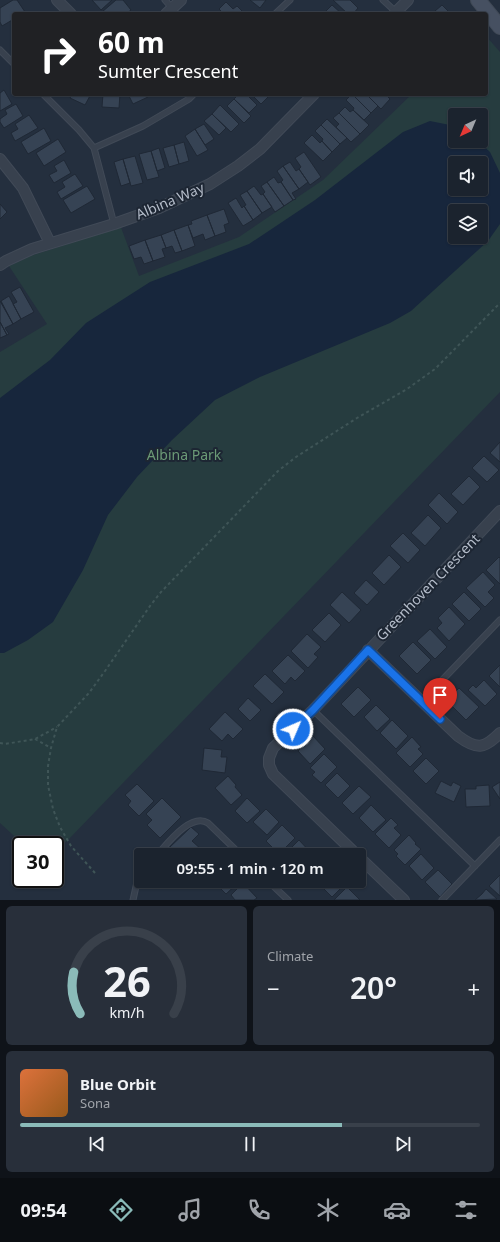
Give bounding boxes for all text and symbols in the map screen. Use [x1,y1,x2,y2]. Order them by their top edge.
text: 60 m [98,23,165,61]
icon: right [32,28,84,80]
text: Sumter Crescent [98,59,238,83]
north arrow [448,108,488,148]
map controls [448,108,488,244]
button: sound [448,156,488,196]
street label: Albina Way [133,177,208,223]
button: layers [448,204,488,244]
park label: Albina Park [147,445,222,464]
street label: Greenhoven Crescent [372,529,484,644]
pin [423,678,457,719]
icon: arrive [429,684,451,706]
position arrow [272,708,314,750]
speed limit sign: 30 [12,836,64,888]
text: 09:55 · 1 min · 120 m [176,858,324,878]
text: Climate [267,947,313,965]
text: 26 [103,952,150,1008]
text: 20° [350,967,397,1008]
text: − [267,973,280,1003]
text: + [467,973,480,1003]
text: km/h [109,1002,144,1021]
text: Blue Orbit [80,1074,156,1094]
text: Sona [80,1094,110,1112]
icon: previous [86,1133,108,1155]
icon: pause [239,1133,261,1155]
icon: next [392,1133,414,1155]
icon: directions [107,1196,135,1224]
icon: music [176,1196,204,1224]
icon: phone [245,1196,273,1224]
icon: climate [314,1196,342,1224]
icon: car [383,1196,411,1224]
icon: filters [452,1196,480,1224]
text: 09:54 [20,1198,67,1222]

